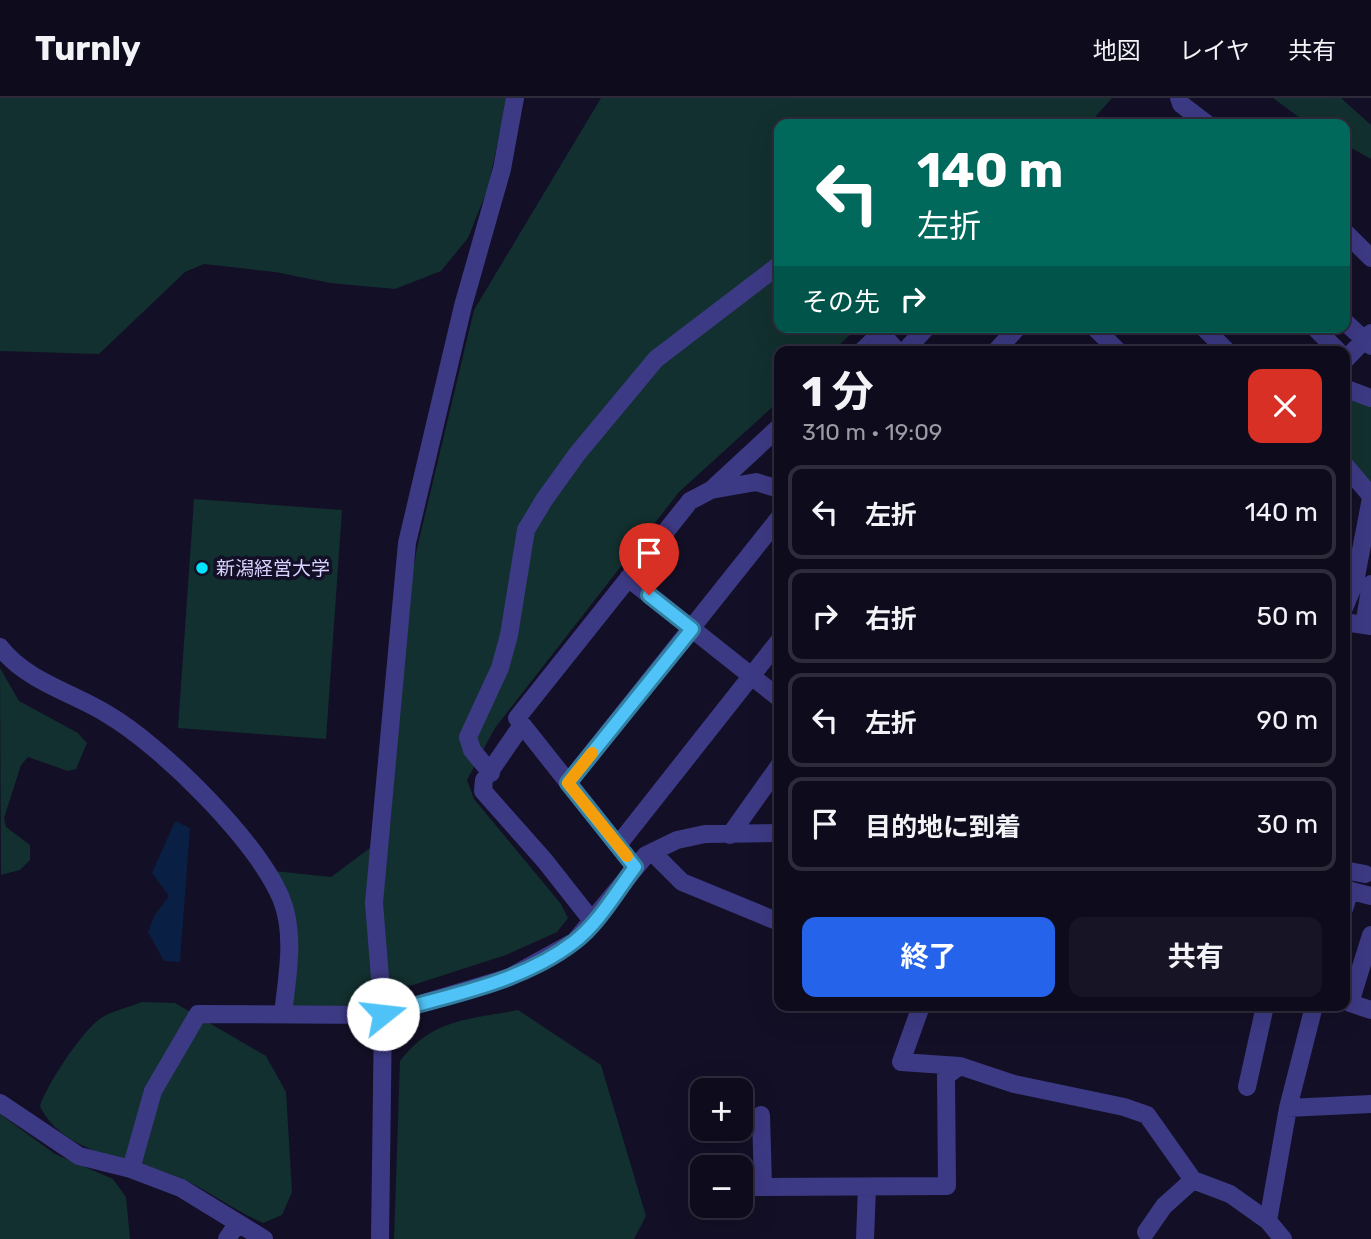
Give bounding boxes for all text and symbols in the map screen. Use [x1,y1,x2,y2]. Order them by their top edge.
text: Turnly [35,29,141,68]
text: 地図 [1093,37,1141,65]
text: レイヤ [1179,37,1250,65]
text: 共有 [1288,37,1336,65]
text: 140 m [917,141,1063,199]
icon: left [802,147,893,238]
text: 左折 [917,207,981,245]
icon: right [894,280,932,318]
text: その先 [802,287,880,318]
text: 1 分 [802,367,874,417]
button: close [1248,369,1322,443]
text: 310 m · 19:09 [802,418,942,446]
icon: left [806,493,844,531]
text: 140 m [1245,497,1318,528]
text: 左折 [865,500,917,531]
pin [619,523,679,595]
icon: arrive [630,534,668,572]
place label: 新潟経営大学 [216,557,330,580]
marker: 新潟経営大学 [194,560,210,576]
icon: right [806,597,844,635]
text: 50 m [1257,601,1318,632]
text: 右折 [865,604,917,635]
icon: left [806,701,844,739]
text: 90 m [1257,705,1318,736]
text: 左折 [865,708,917,739]
icon: arrive [806,805,844,843]
text: 30 m [1256,809,1318,840]
text: 目的地に到着 [865,812,1021,843]
button: 終了 [802,917,1055,997]
button: 共有 [1069,917,1322,997]
position arrow [346,977,420,1051]
map controls [690,1078,753,1218]
button: + [690,1078,753,1141]
button: − [690,1155,753,1218]

